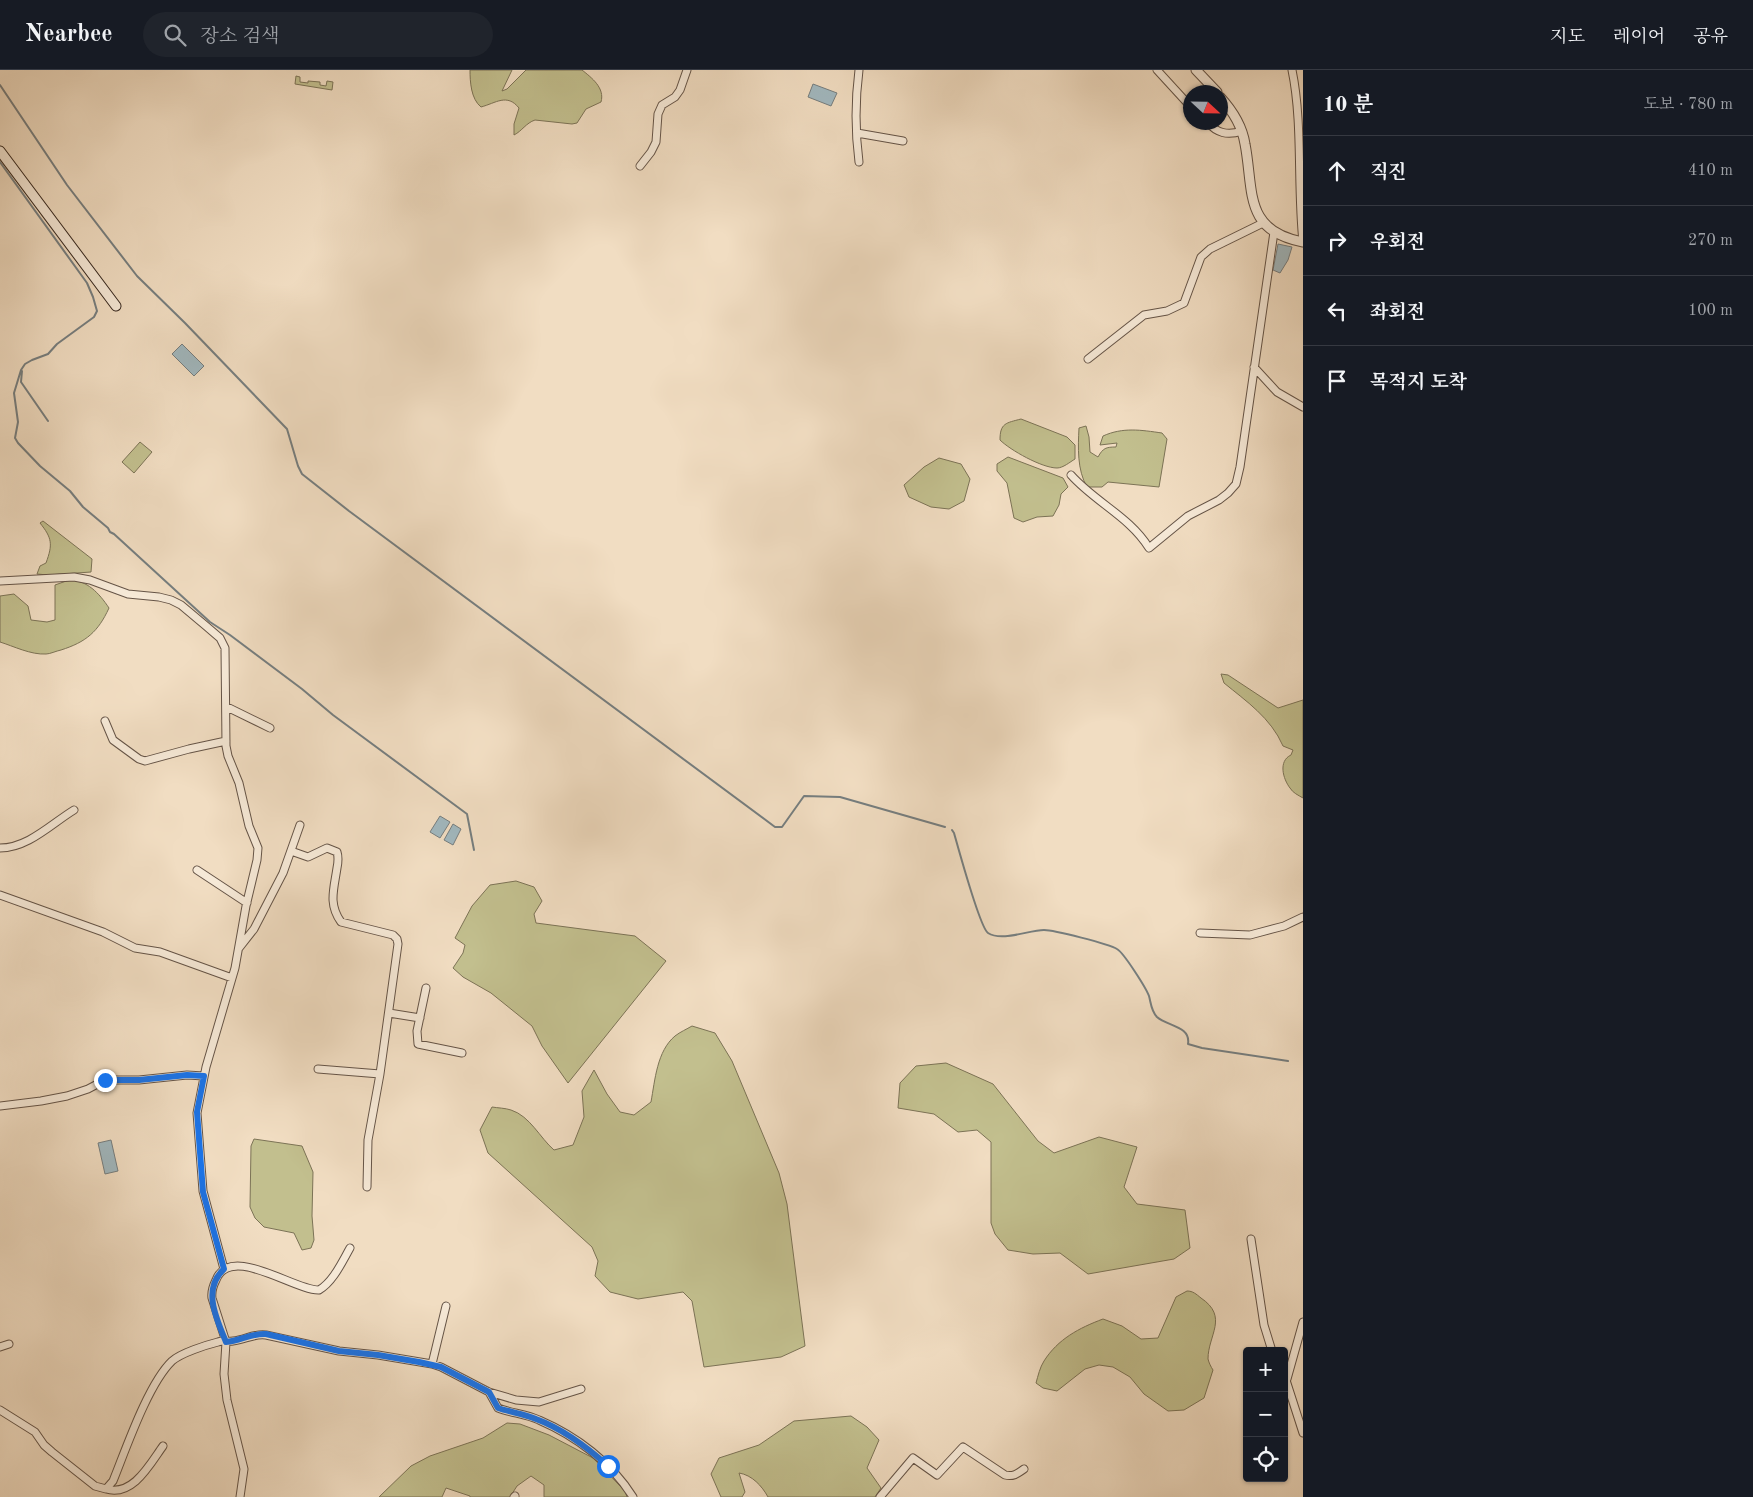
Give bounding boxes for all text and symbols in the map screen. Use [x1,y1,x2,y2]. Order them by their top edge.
search box [143,12,493,57]
icon: search [161,21,189,49]
text: Nearbee [25,23,113,47]
text: 장소 검색 [201,28,279,47]
text: 지도 [1550,28,1585,46]
text: 레이어 [1613,28,1665,46]
text: 공유 [1693,28,1728,46]
north arrow [1183,85,1228,130]
text: 10 분 [1323,95,1374,116]
text: 도보 · 780 m [1644,97,1733,113]
icon: ahead [1323,157,1351,185]
text: 410 m [1688,163,1733,179]
text: 직진 [1370,164,1407,183]
icon: right [1323,227,1351,255]
text: 270 m [1688,233,1733,249]
text: 우회전 [1370,234,1425,253]
icon: left [1323,297,1351,325]
text: 100 m [1688,303,1733,319]
text: 좌회전 [1370,304,1425,323]
icon: arrive [1323,367,1351,395]
text: 목적지 도착 [1370,374,1467,393]
route end [94,1069,117,1092]
map controls [1243,1347,1288,1482]
button: + [1243,1347,1288,1392]
button: − [1243,1392,1288,1437]
button: locate [1243,1437,1288,1482]
route start [597,1455,620,1478]

